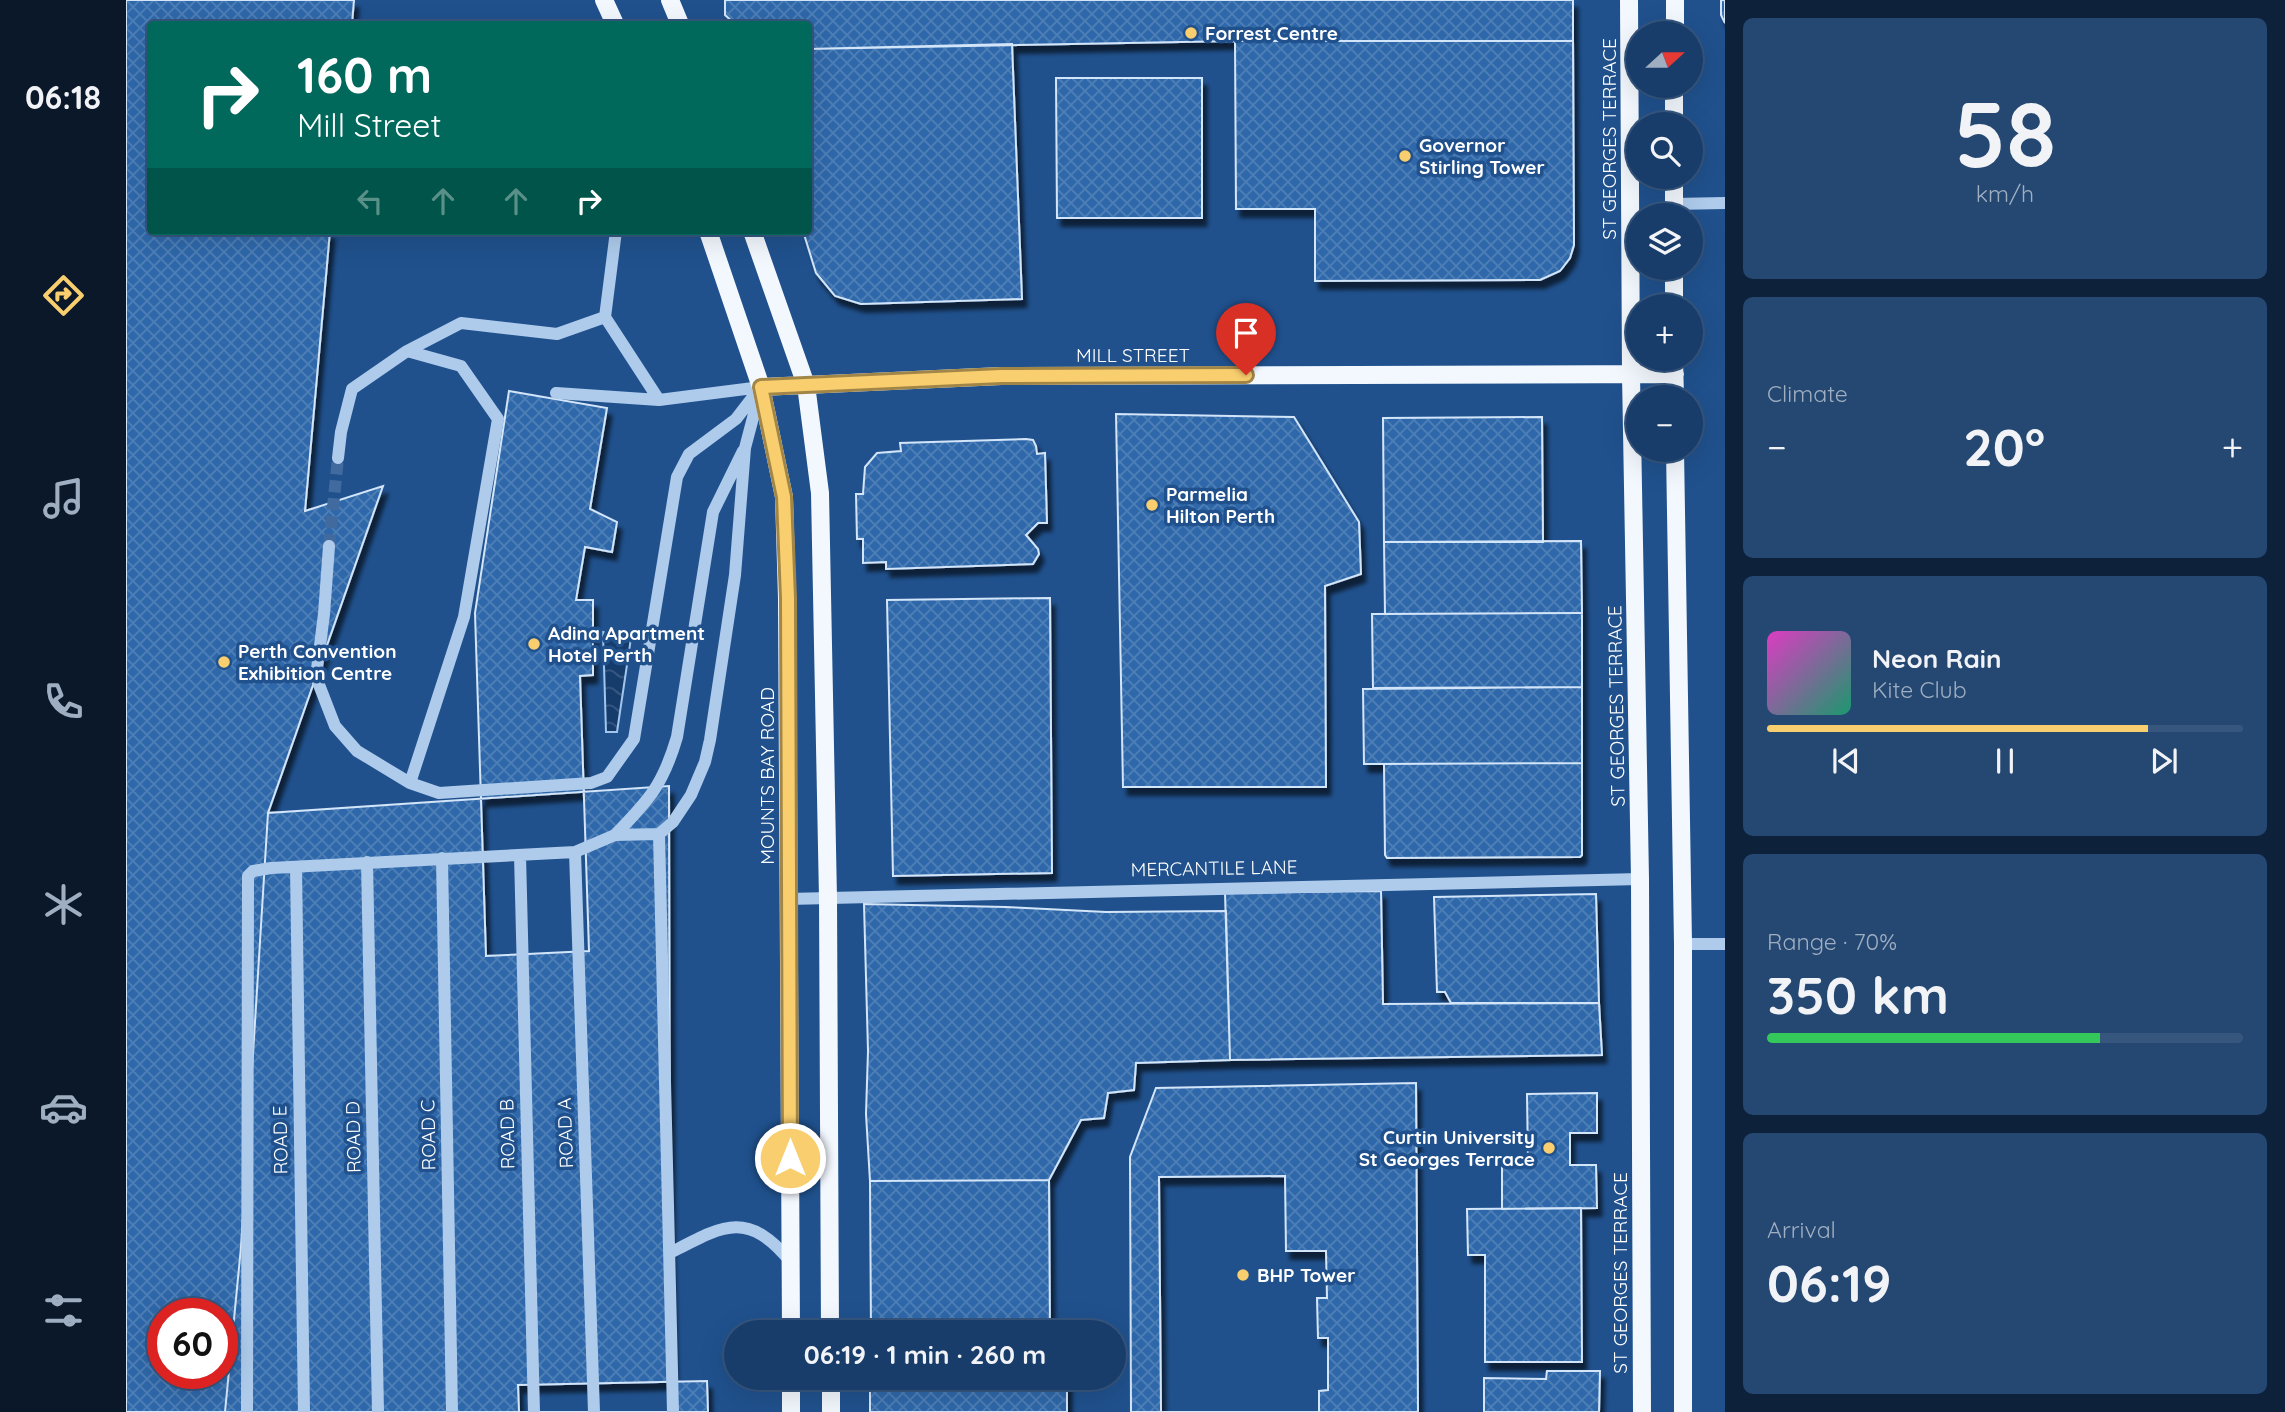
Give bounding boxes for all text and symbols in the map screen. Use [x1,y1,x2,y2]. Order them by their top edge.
place label: Forrest Centre [1205,21,1338,45]
north arrow [1626,21,1703,98]
map controls [1626,21,1703,462]
marker: Forrest Centre [1183,25,1199,41]
street label: ST GEORGES TERRACE [1597,38,1621,240]
text: 160 m [297,44,432,105]
icon: right [182,49,273,140]
text: 58 [1954,76,2056,190]
text: 06:18 [25,77,101,117]
text: Mill Street [297,105,441,145]
button: search [1626,112,1703,189]
place label: Governor Stirling Tower [1419,133,1545,179]
marker: Governor Stirling Tower [1397,148,1413,164]
text: km/h [1976,179,2034,208]
icon: left [351,182,389,220]
icon: ahead [424,182,462,220]
icon: ahead [497,182,535,220]
icon: right [570,182,608,220]
button: layers [1626,203,1703,280]
icon: directions [39,271,88,320]
button: + [1626,294,1703,371]
pin [1216,303,1276,375]
icon: arrive [1227,314,1265,352]
street label: MILL STREET [1076,343,1190,367]
text: Climate [1767,379,1848,408]
button: − [1626,385,1703,462]
text: 20° [1963,414,2045,479]
text: − [1767,423,1787,471]
text: + [2222,423,2243,471]
icon: music [39,474,88,523]
place label: Parmelia Hilton Perth [1166,482,1275,528]
marker: Parmelia Hilton Perth [1144,497,1160,513]
street label: ST GEORGES TERRACE [1602,605,1630,807]
place label: Adina Apartment Hotel Perth [548,621,705,667]
marker: Adina Apartment Hotel Perth [526,636,542,652]
place label: Perth Convention Exhibition Centre [238,639,397,685]
text: Neon Rain [1872,642,2001,675]
marker: Perth Convention Exhibition Centre [216,654,232,670]
text: Kite Club [1872,675,1967,704]
icon: phone [39,677,88,726]
street label: MOUNTS BAY ROAD [755,687,779,865]
icon: previous [1827,742,1865,780]
icon: pause [1986,742,2024,780]
icon: next [2145,742,2183,780]
street label: MERCANTILE LANE [1130,855,1298,881]
icon: climate [39,880,88,929]
text: Range · 70% [1767,927,1897,956]
text: 350 km [1767,962,1949,1027]
icon: car [39,1083,88,1132]
street label: ROAD A [552,1097,578,1169]
street label: ROAD B [494,1099,520,1169]
street label: ROAD C [415,1100,441,1170]
street label: ROAD D [340,1101,366,1173]
street label: ROAD E [267,1105,293,1175]
position arrow [753,1121,827,1195]
place label: Curtin University St Georges Terrace [1359,1125,1535,1171]
marker: Curtin University St Georges Terrace [1541,1140,1557,1156]
street label: ST GEORGES TERRACE [1608,1172,1632,1374]
text: Arrival [1767,1215,1836,1244]
text: 06:19 [1767,1250,1892,1315]
place label: BHP Tower [1257,1263,1355,1287]
marker: BHP Tower [1235,1267,1251,1283]
icon: filters [39,1286,88,1335]
speed limit sign: 60 [147,1298,238,1389]
text: 06:19 · 1 min · 260 m [804,1338,1046,1371]

